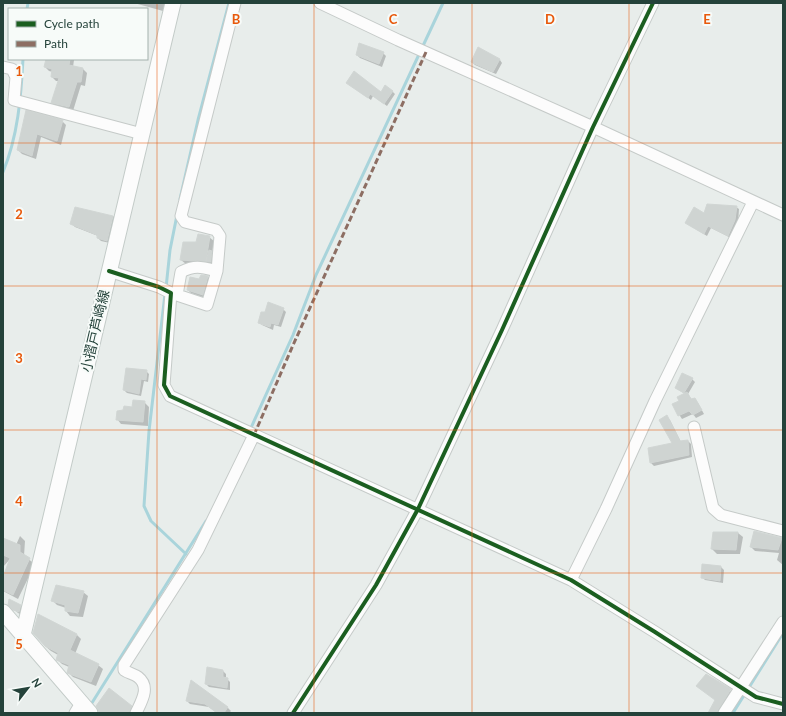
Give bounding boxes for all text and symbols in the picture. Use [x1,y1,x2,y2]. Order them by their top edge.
legend [8,8,148,60]
text: B [232,11,241,27]
text: C [389,11,398,27]
text: D [545,11,555,27]
text: E [703,11,711,27]
text: Cycle path [44,16,99,31]
text: Path [44,36,68,51]
text: 1 [15,63,23,79]
text: 2 [15,206,23,222]
street label: 小摺戸芦崎線 [77,288,112,374]
text: 3 [15,350,23,366]
text: 4 [15,493,23,509]
text: 5 [15,636,23,652]
north arrow [8,668,48,708]
text: N [29,676,45,690]

